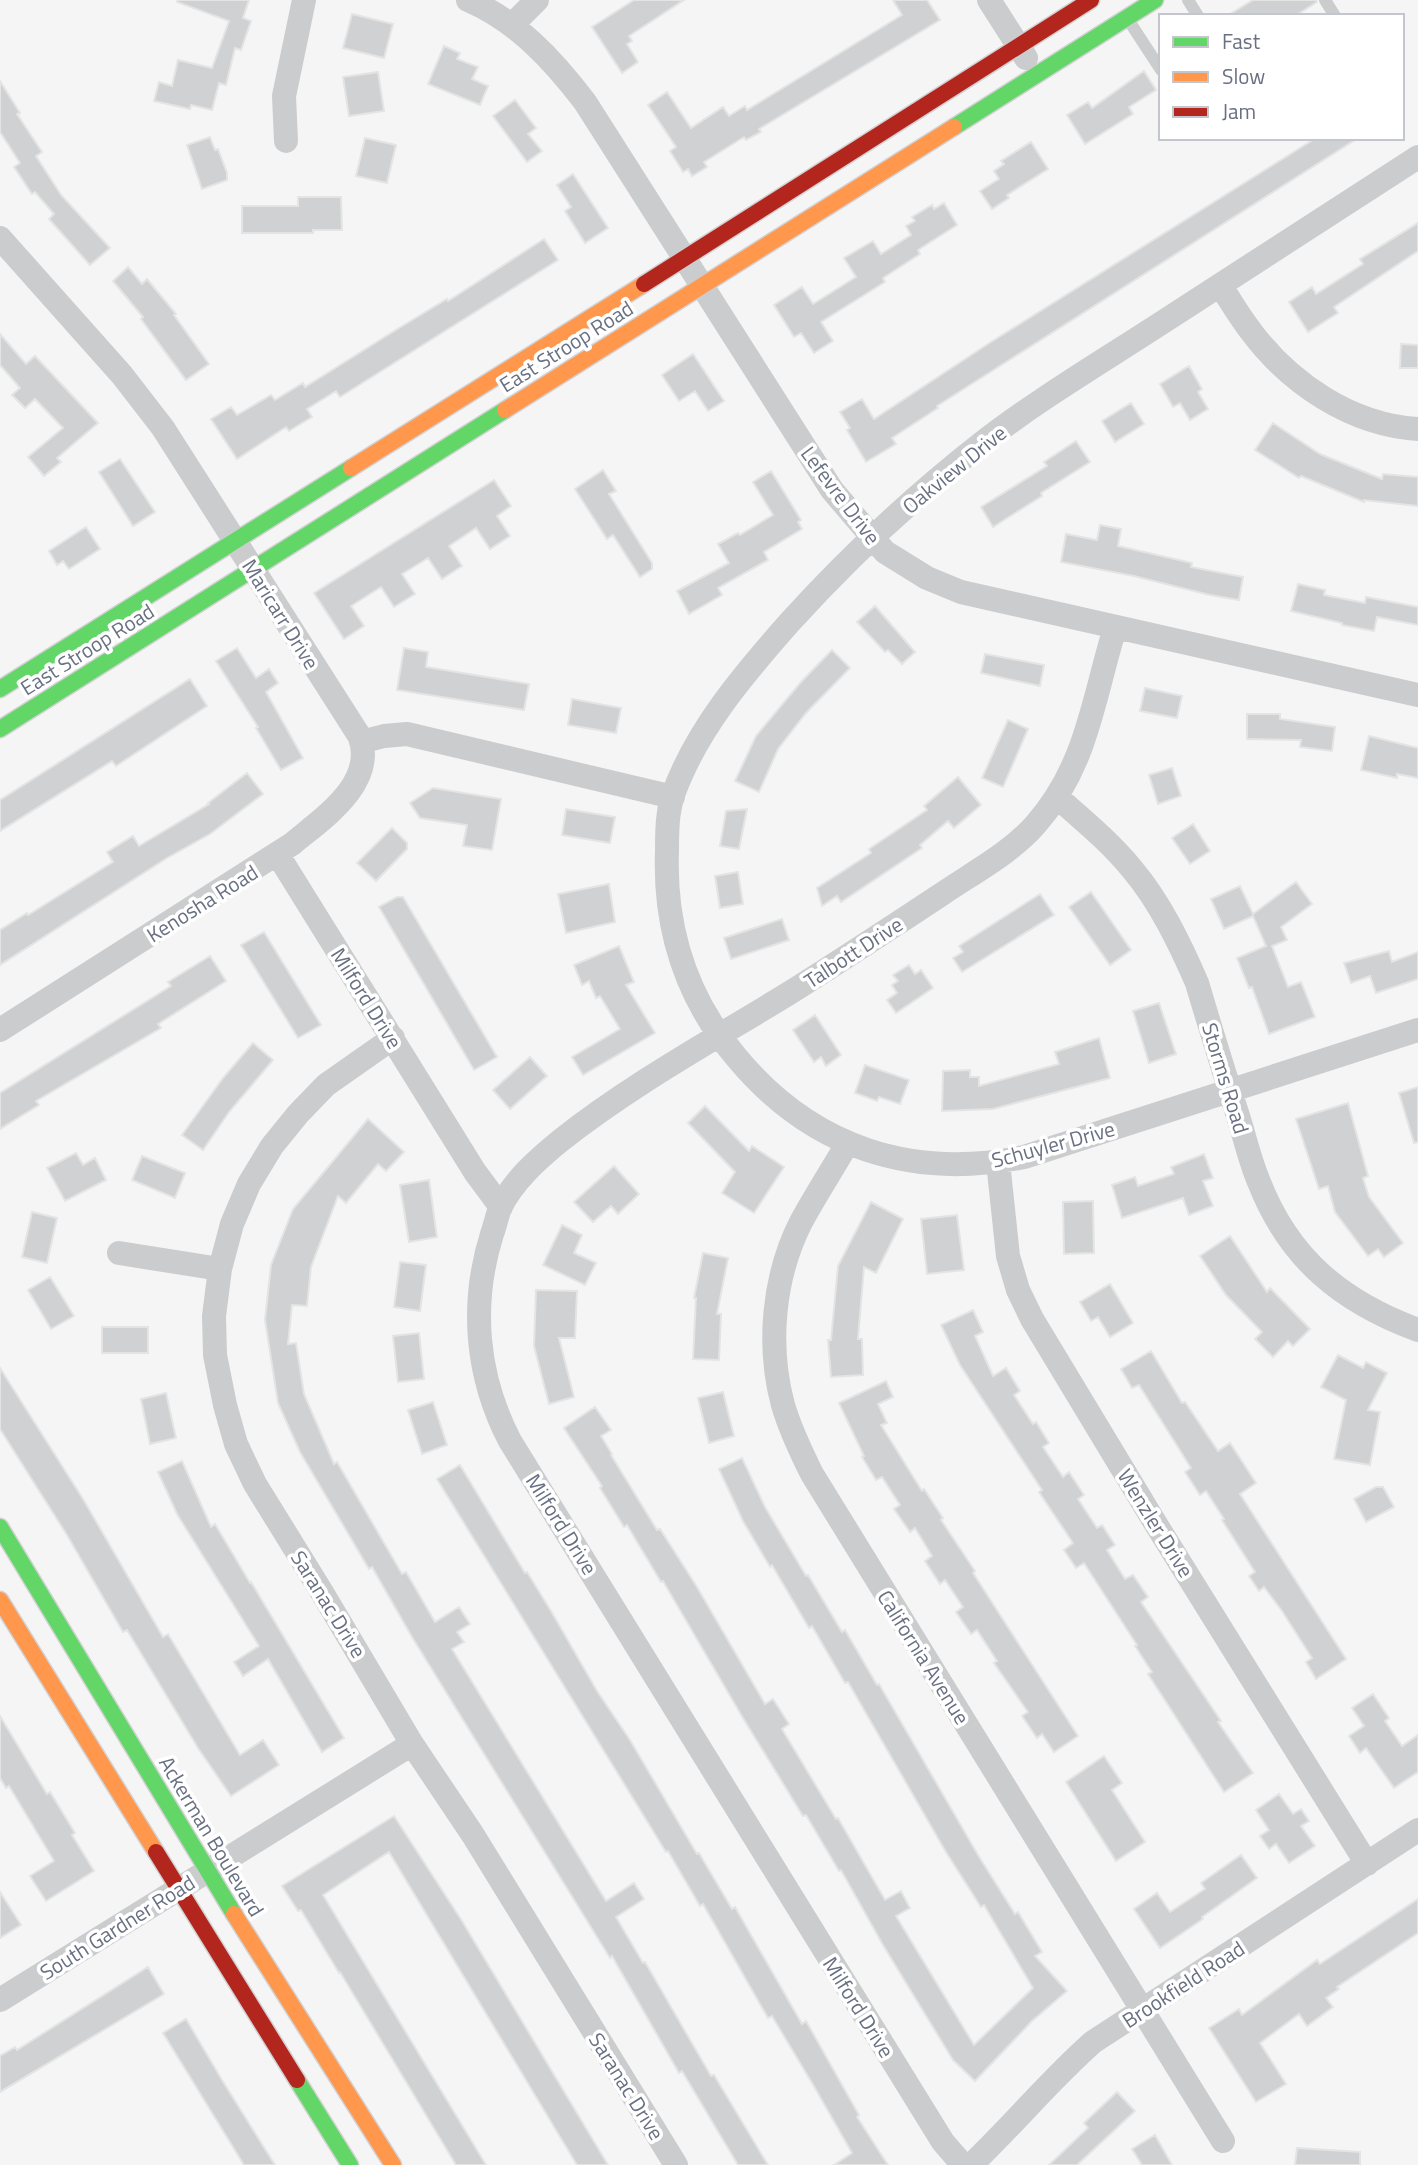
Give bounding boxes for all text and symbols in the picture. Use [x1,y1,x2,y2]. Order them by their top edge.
legend [1159,14,1404,140]
text: Fast [1222,25,1261,57]
text: Slow [1222,60,1265,92]
text: Jam [1222,95,1256,127]
street label: East Stroop Road [493,292,639,400]
street label: Oakview Drive [895,417,1013,521]
street label: Lefevre Drive [793,439,889,551]
street label: Maricarr Drive [234,553,328,675]
street label: East Stroop Road [14,595,160,703]
street label: Kenosha Road [140,856,264,950]
street label: Talbott Drive [797,908,909,996]
street label: Milford Drive [323,941,411,1055]
street label: Storms Road [1194,1019,1258,1137]
street label: Schuyler Drive [988,1112,1118,1176]
street label: Wenzler Drive [1110,1462,1202,1584]
street label: Milford Drive [518,1467,606,1581]
street label: Saranac Drive [283,1544,375,1664]
street label: California Avenue [870,1584,978,1730]
street label: Ackerman Boulevard [151,1750,273,1922]
street label: South Gardner Road [33,1866,201,1988]
street label: Brookfield Road [1115,1932,1251,2036]
street label: Milford Drive [815,1950,903,2064]
street label: Saranac Drive [581,2026,673,2146]

